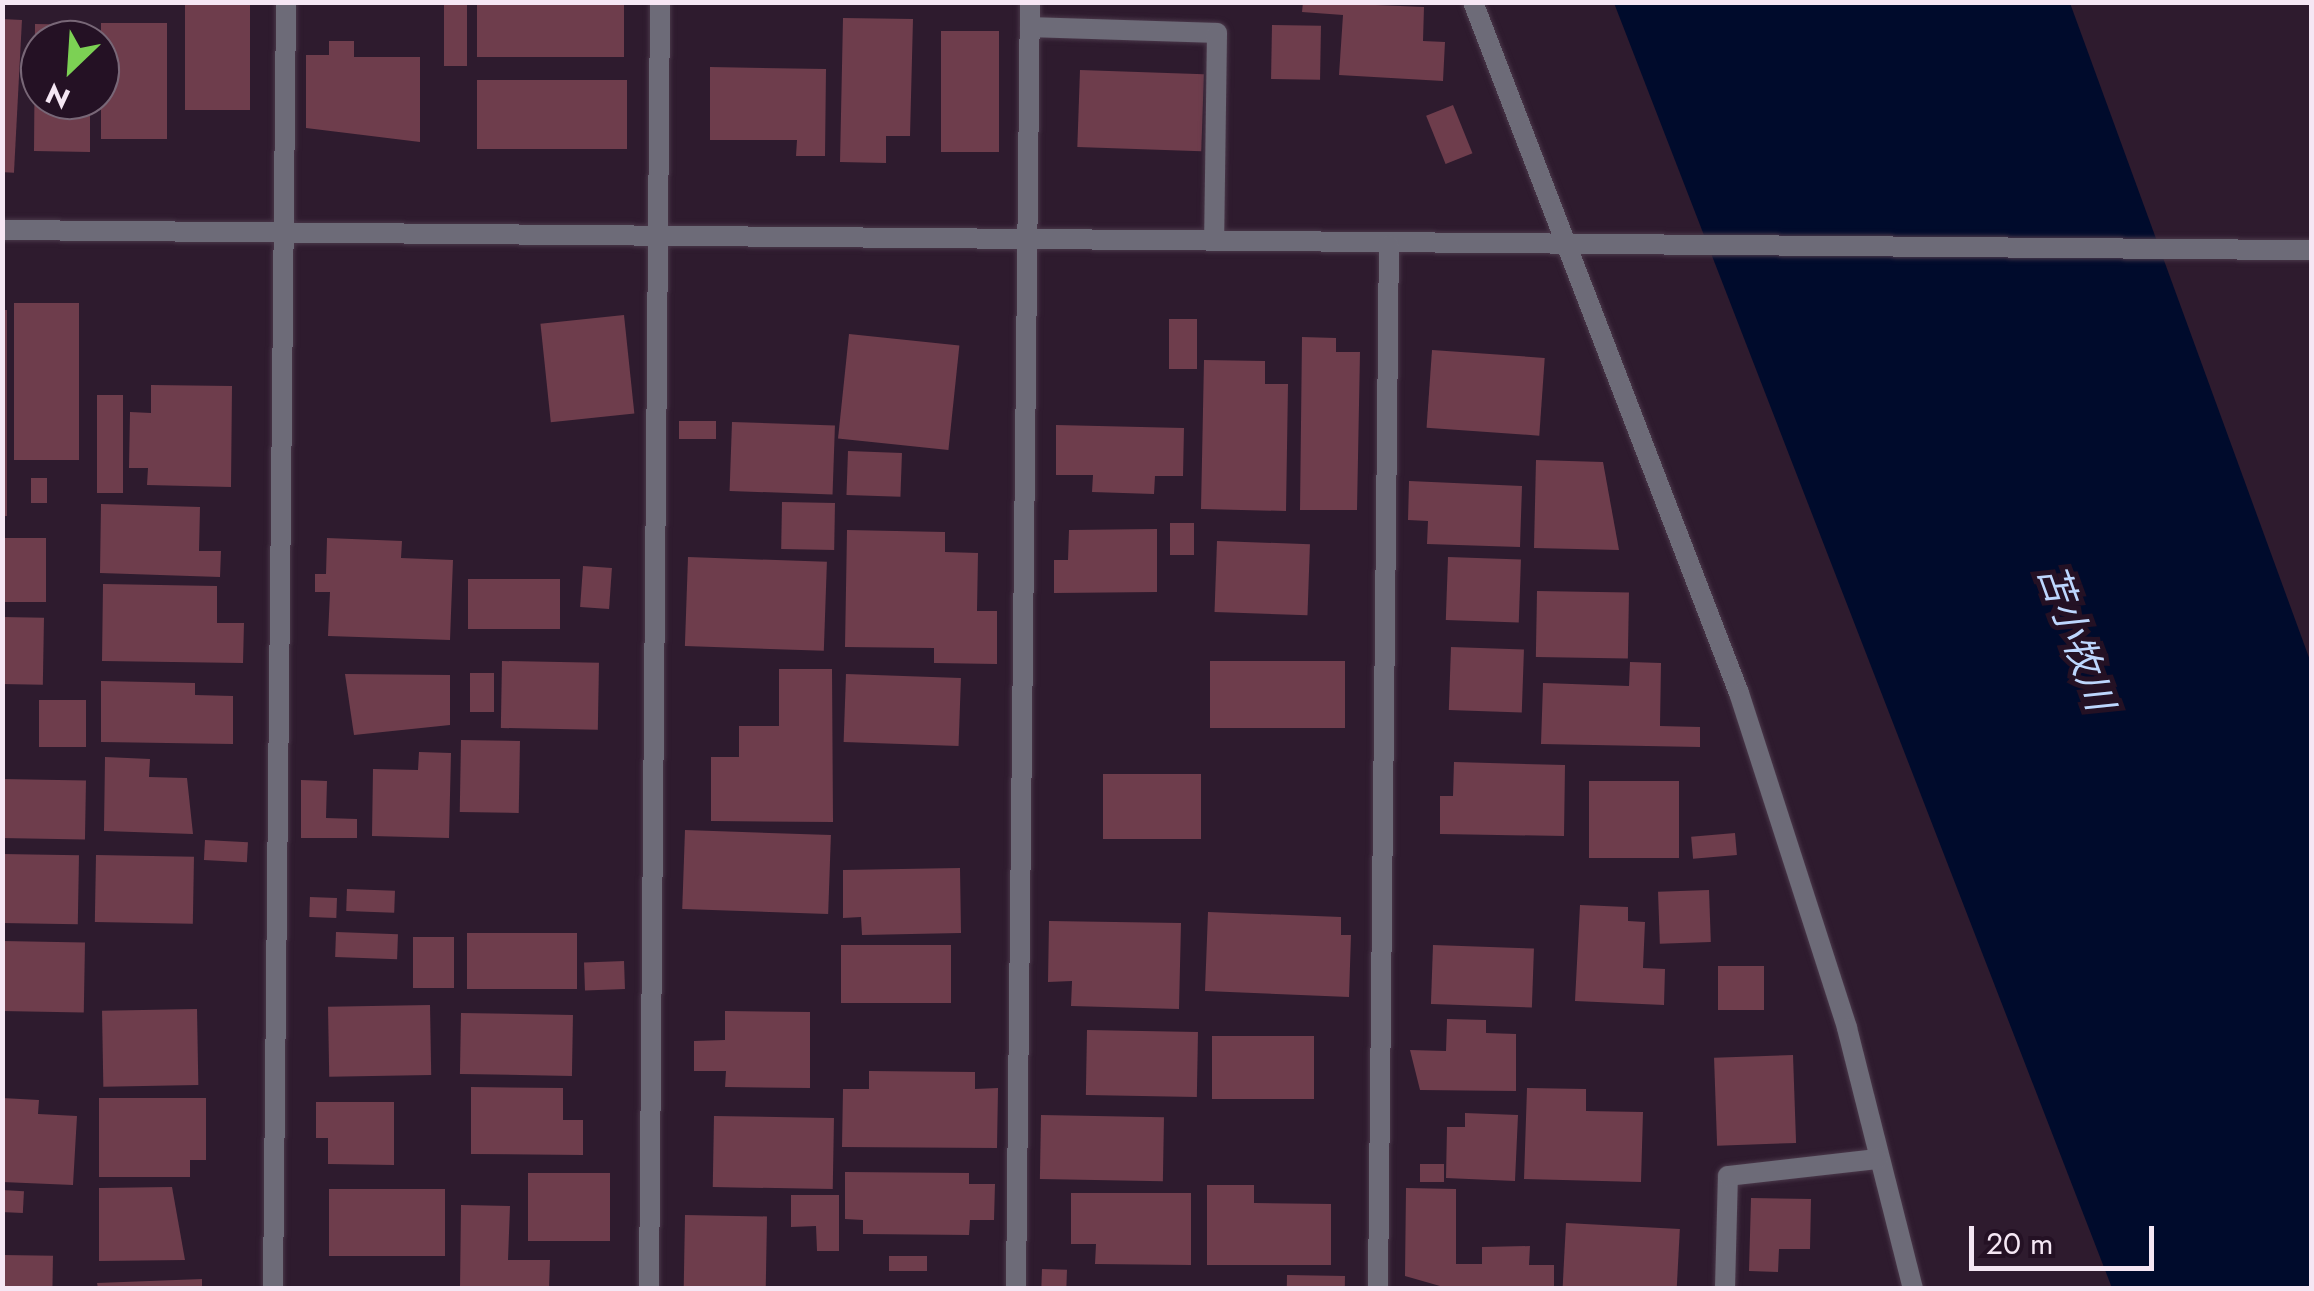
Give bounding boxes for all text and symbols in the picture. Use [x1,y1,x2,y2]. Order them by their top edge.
north arrow [20,20,120,120]
text: N [39,73,77,119]
water label: 苫小牧川 [2029,558,2123,716]
scale bar [1974,1206,2159,1268]
text: 20 m [1986,1222,2053,1265]

